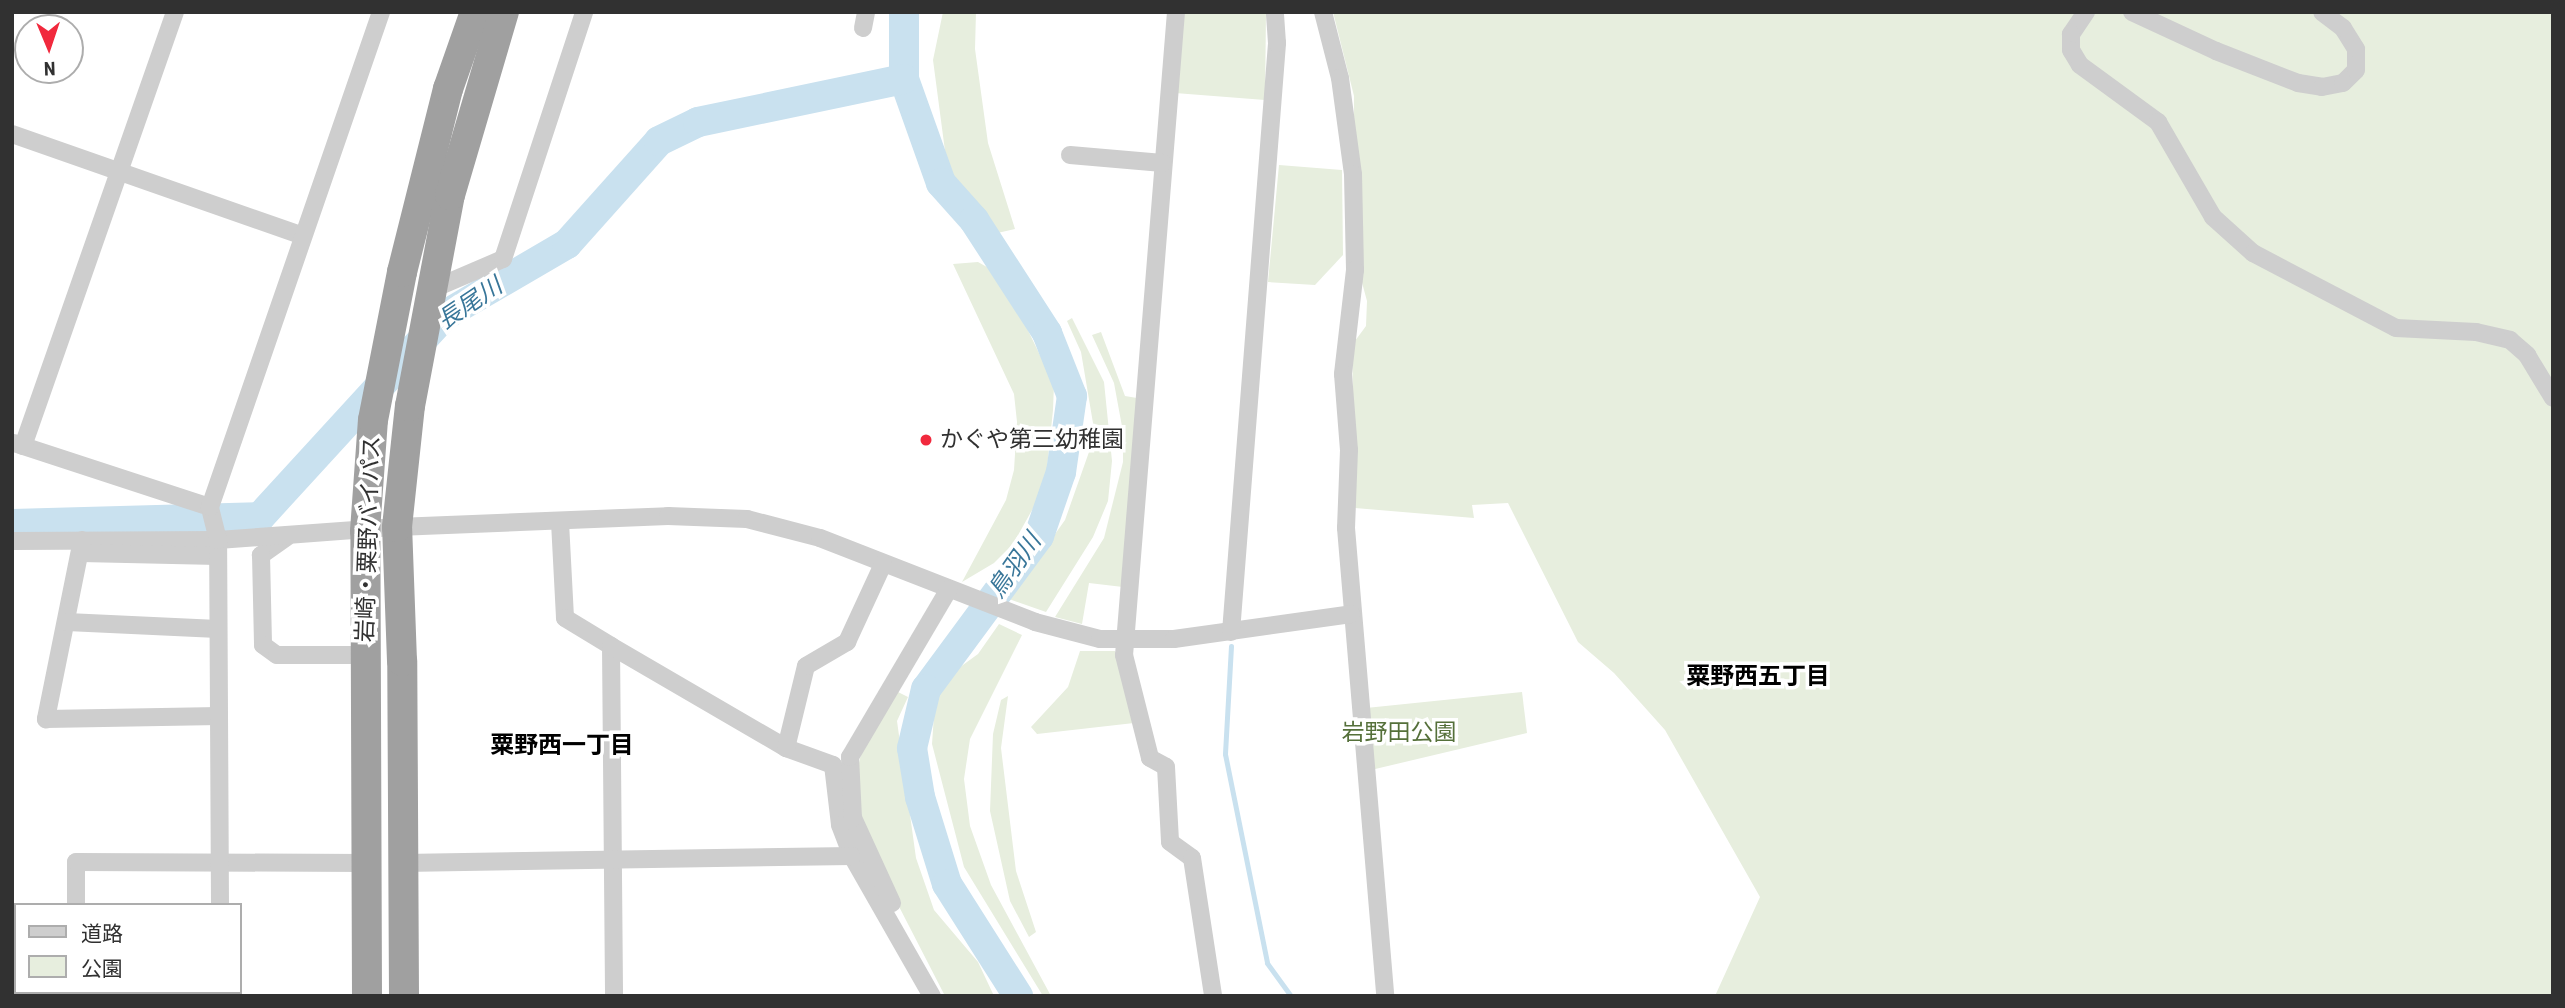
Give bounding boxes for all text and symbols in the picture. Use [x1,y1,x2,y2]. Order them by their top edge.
north arrow [14,14,84,84]
text: N [43,57,56,80]
water label: 長尾川 [432,272,508,336]
place label: かぐや第三幼稚園 [940,426,1124,454]
marker: かぐや第三幼稚園 [918,432,934,448]
street label: 岩崎・粟野バイパス [352,435,386,643]
water label: 鳥羽川 [983,528,1047,604]
district label: 粟野西五丁目 [1686,663,1830,691]
park label: 岩野田公園 [1342,719,1456,747]
district label: 粟野西一丁目 [490,732,634,760]
legend [14,903,242,994]
text: 道路 [81,922,123,946]
text: 公園 [81,957,123,981]

